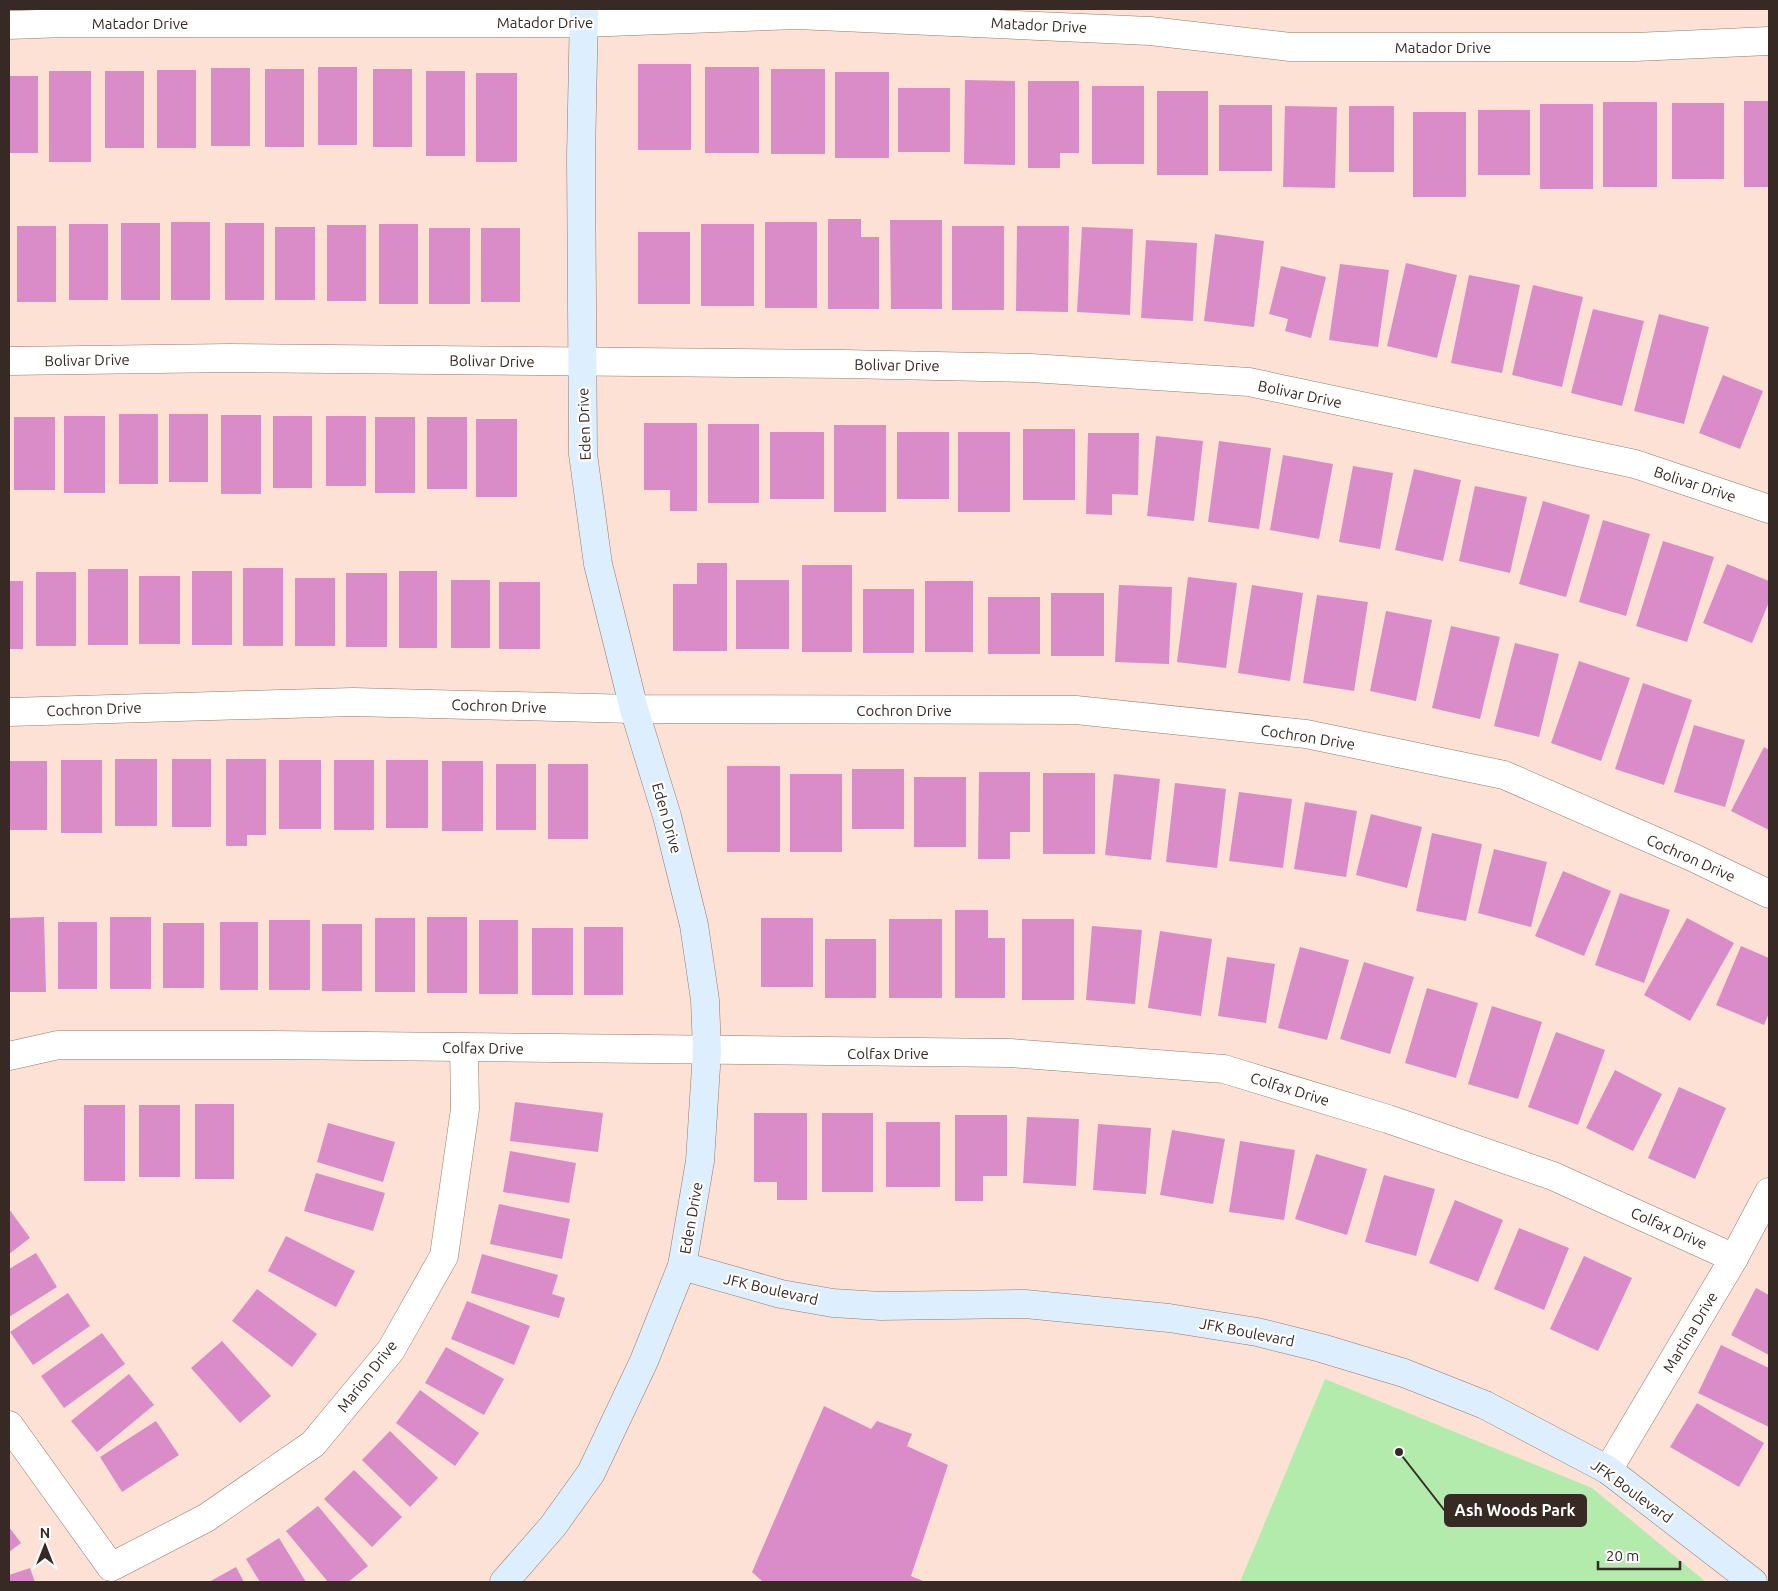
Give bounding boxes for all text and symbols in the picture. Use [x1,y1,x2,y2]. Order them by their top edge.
street label: Matador Drive [497,14,593,31]
street label: Matador Drive [990,14,1088,36]
street label: Matador Drive [92,15,188,32]
street label: Matador Drive [1395,39,1491,56]
street label: Bolivar Drive [44,351,130,369]
street label: Bolivar Drive [449,352,535,370]
street label: Bolivar Drive [854,356,940,374]
street label: Bolivar Drive [1256,377,1344,411]
street label: Eden Drive [574,387,594,461]
street label: Bolivar Drive [1652,463,1738,505]
street label: Cochron Drive [451,696,547,716]
street label: Cochron Drive [46,699,142,719]
street label: Cochron Drive [856,702,952,719]
street label: Cochron Drive [1260,721,1356,753]
street label: Eden Drive [649,781,685,855]
street label: Cochron Drive [1644,831,1738,885]
street label: Colfax Drive [442,1039,524,1057]
street label: Colfax Drive [847,1045,929,1062]
street label: Colfax Drive [1248,1069,1332,1109]
street label: Eden Drive [676,1181,706,1255]
street label: Colfax Drive [1628,1204,1710,1252]
street label: JFK Boulevard [722,1270,820,1308]
street label: Martina Drive [1659,1289,1721,1375]
street label: JFK Boulevard [1198,1314,1296,1350]
street label: Marion Drive [334,1337,400,1415]
street label: JFK Boulevard [1588,1456,1676,1526]
callout: Ash Woods Park [1445,1495,1586,1526]
text: Ash Woods Park [1454,1501,1576,1519]
north arrow [20,1521,70,1571]
text: N [40,1525,50,1541]
scale bar [1598,1538,1680,1570]
text: 20 m [1606,1547,1639,1564]

